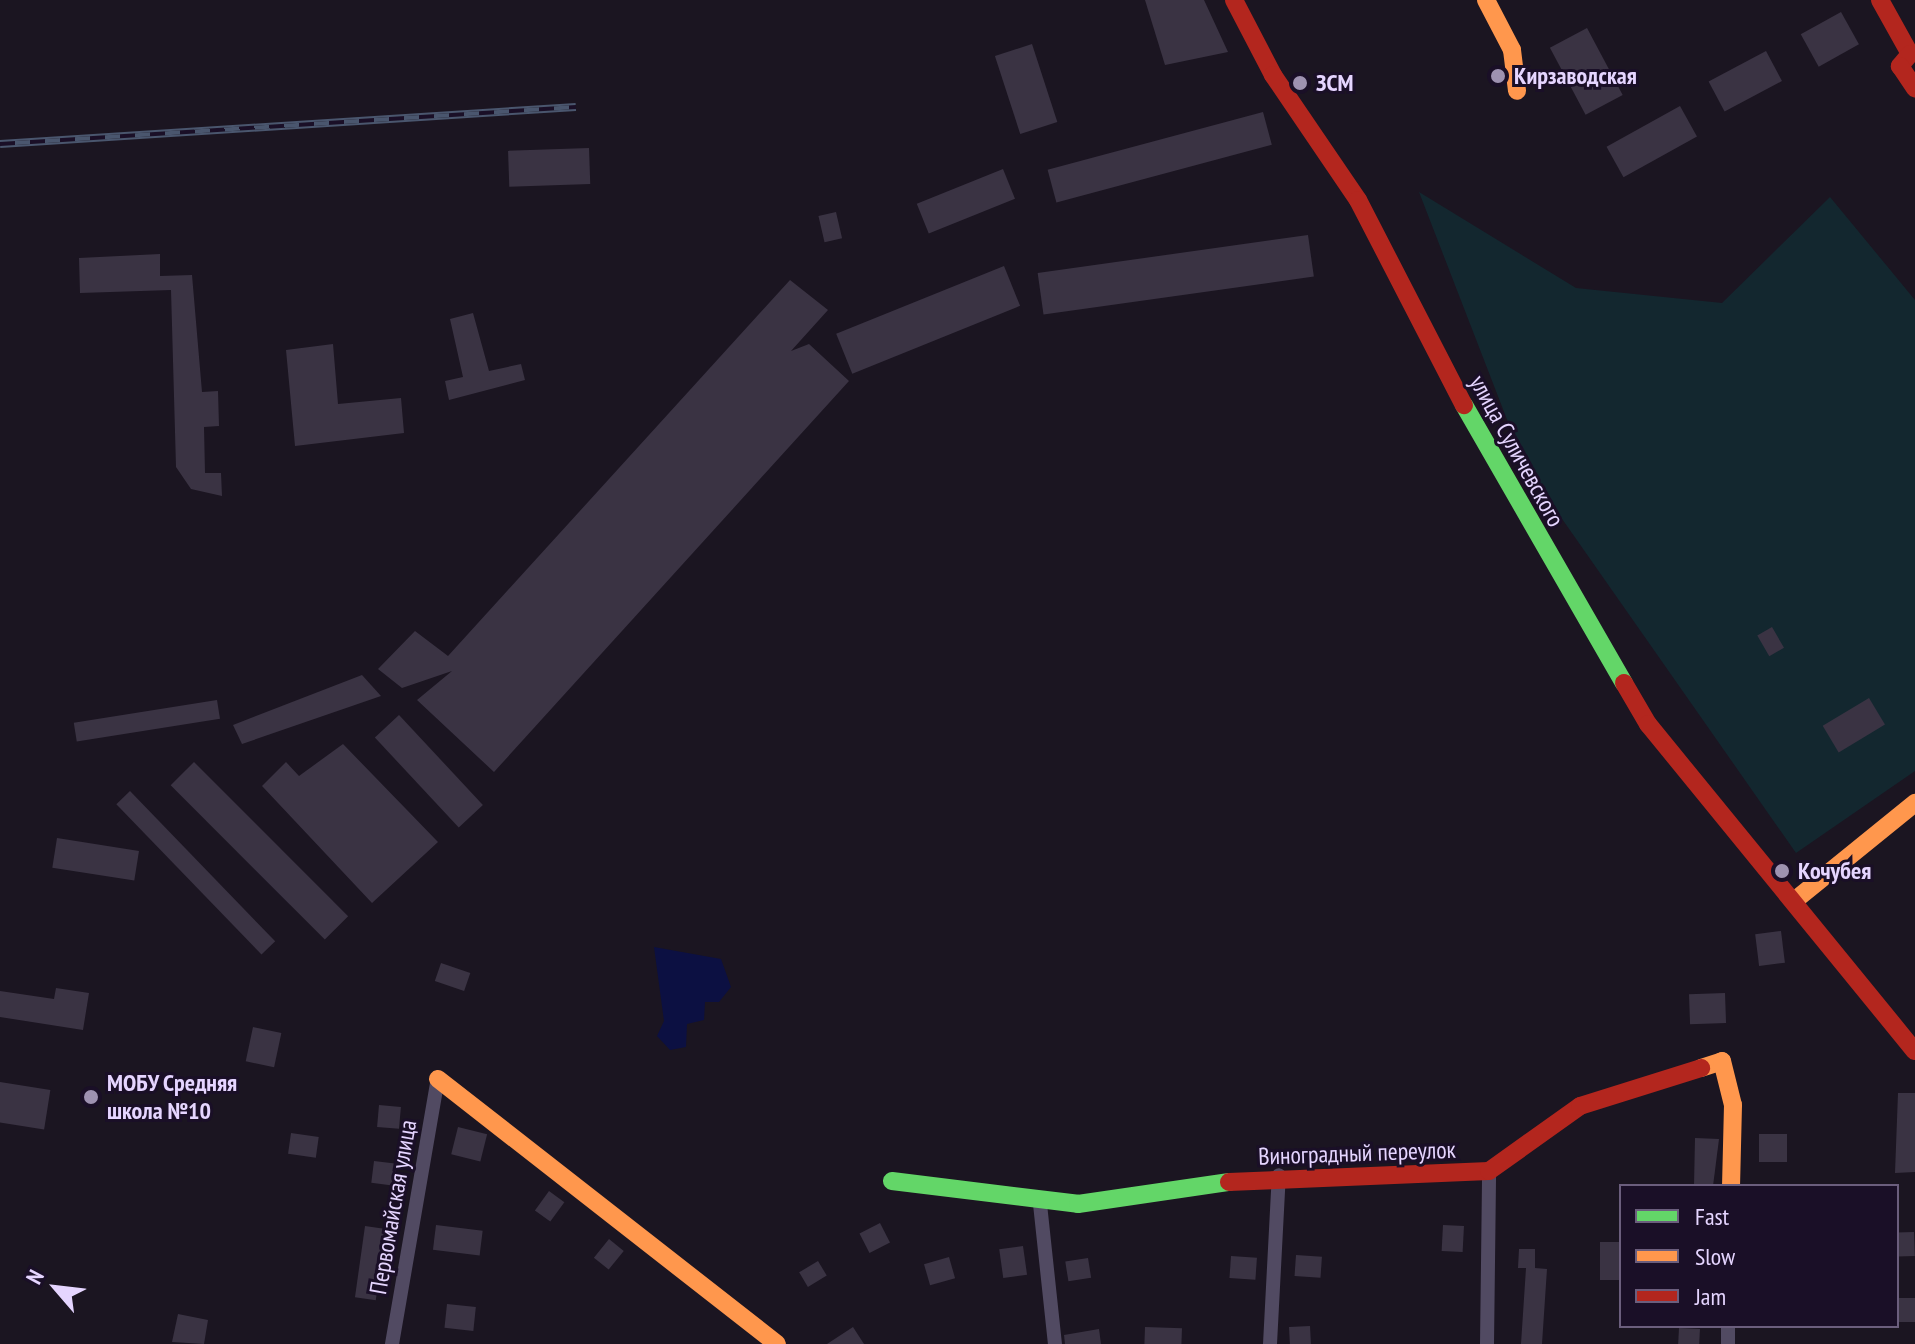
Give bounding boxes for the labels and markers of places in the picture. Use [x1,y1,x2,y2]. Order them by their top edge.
place label: Кирзаводская [1514,62,1637,90]
marker: Кирзаводская [1489,67,1507,85]
place label: ЗСМ [1316,69,1353,97]
marker: ЗСМ [1291,74,1309,92]
place label: Кочубея [1798,857,1871,885]
marker: Кочубея [1773,862,1791,880]
place label: МОБУ Средняя школа №10 [107,1069,238,1125]
marker: МОБУ Средняя школа №10 [82,1088,100,1106]

